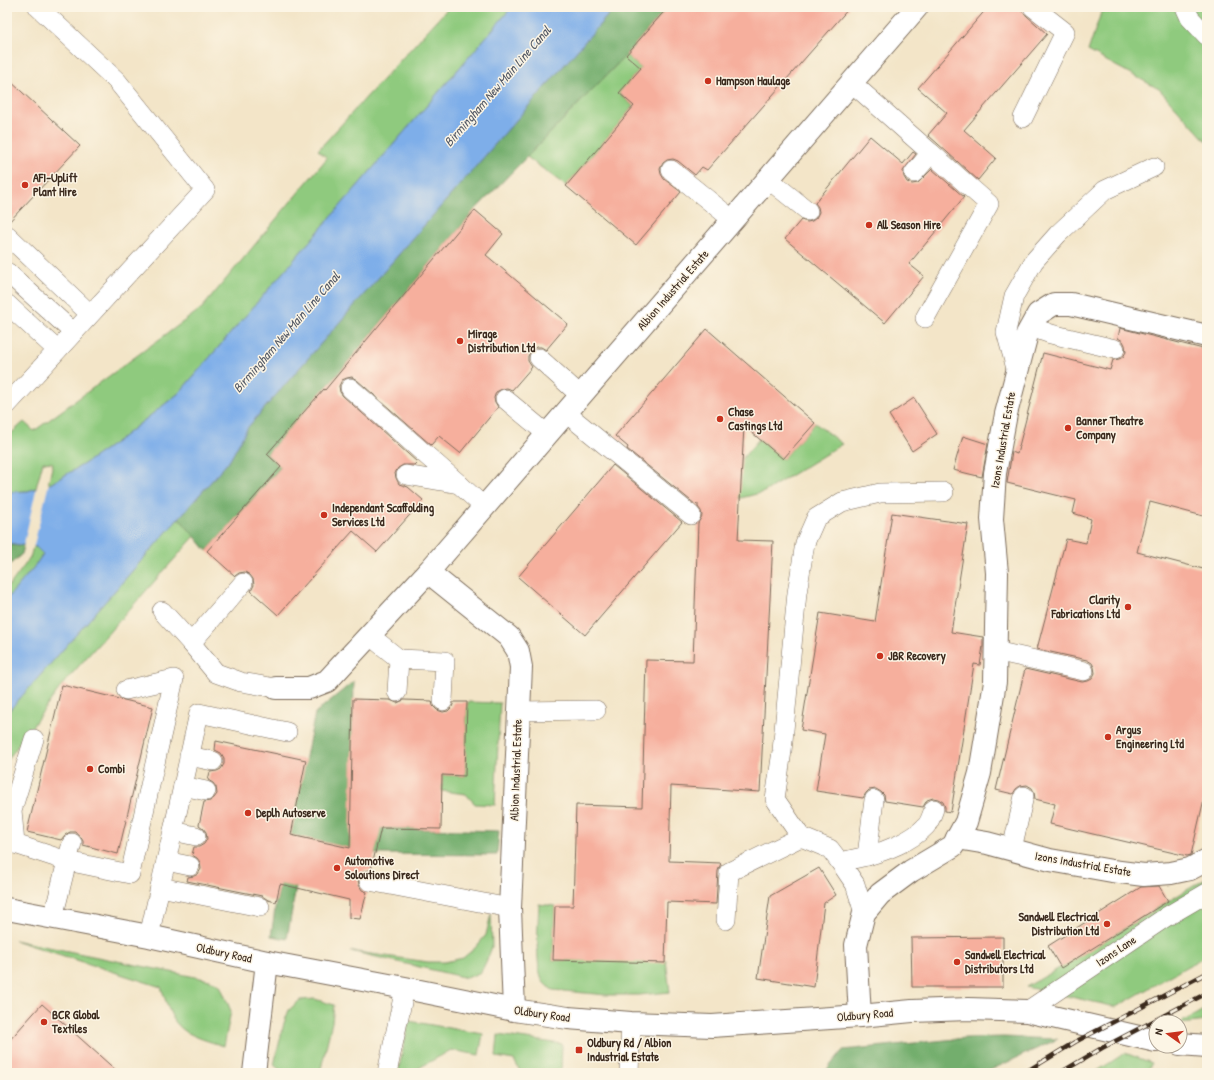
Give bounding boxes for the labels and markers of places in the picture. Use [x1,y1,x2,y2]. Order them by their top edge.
place label: Hampson Haulage [716,72,791,90]
marker: Hampson Haulage [703,76,713,86]
place label: AFI-Uplift Plant Hire [33,169,78,200]
marker: AFI-Uplift Plant Hire [20,180,30,190]
place label: All Season Hire [877,216,941,233]
marker: All Season Hire [864,220,874,230]
place label: Mirage Distribution Ltd [468,325,536,356]
marker: Mirage Distribution Ltd [455,336,465,346]
place label: Chase Castings Ltd [728,403,782,435]
place label: Banner Theatre Company [1076,412,1144,444]
marker: Chase Castings Ltd [715,414,725,424]
marker: Banner Theatre Company [1063,423,1073,433]
place label: Independant Scaffolding Services Ltd [332,499,435,530]
marker: Independant Scaffolding Services Ltd [319,510,329,520]
place label: Clarity Fabrications Ltd [1050,591,1120,622]
marker: Clarity Fabrications Ltd [1123,602,1133,612]
place label: JBR Recovery [888,647,946,665]
marker: JBR Recovery [875,651,885,661]
place label: Argus Engineering Ltd [1116,721,1184,753]
marker: Argus Engineering Ltd [1103,732,1113,742]
place label: Combi [98,760,126,777]
marker: Combi [85,764,95,774]
place label: Deplh Autoserve [256,804,326,822]
marker: Deplh Autoserve [243,808,253,818]
place label: Automotive Soloutions Direct [345,852,420,883]
marker: Automotive Soloutions Direct [332,863,342,873]
place label: Sandwell Electrical Distribution Ltd [1019,908,1100,939]
marker: Sandwell Electrical Distribution Ltd [1102,919,1112,929]
place label: Sandwell Electrical Distributors Ltd [965,946,1046,977]
marker: Sandwell Electrical Distributors Ltd [952,957,962,967]
place label: BCR Global Textiles [51,1006,100,1037]
marker: BCR Global Textiles [39,1017,49,1027]
place label: Oldbury Rd / Albion Industrial Estate [587,1034,672,1065]
marker: Oldbury Rd / Albion Industrial Estate [574,1045,584,1055]

